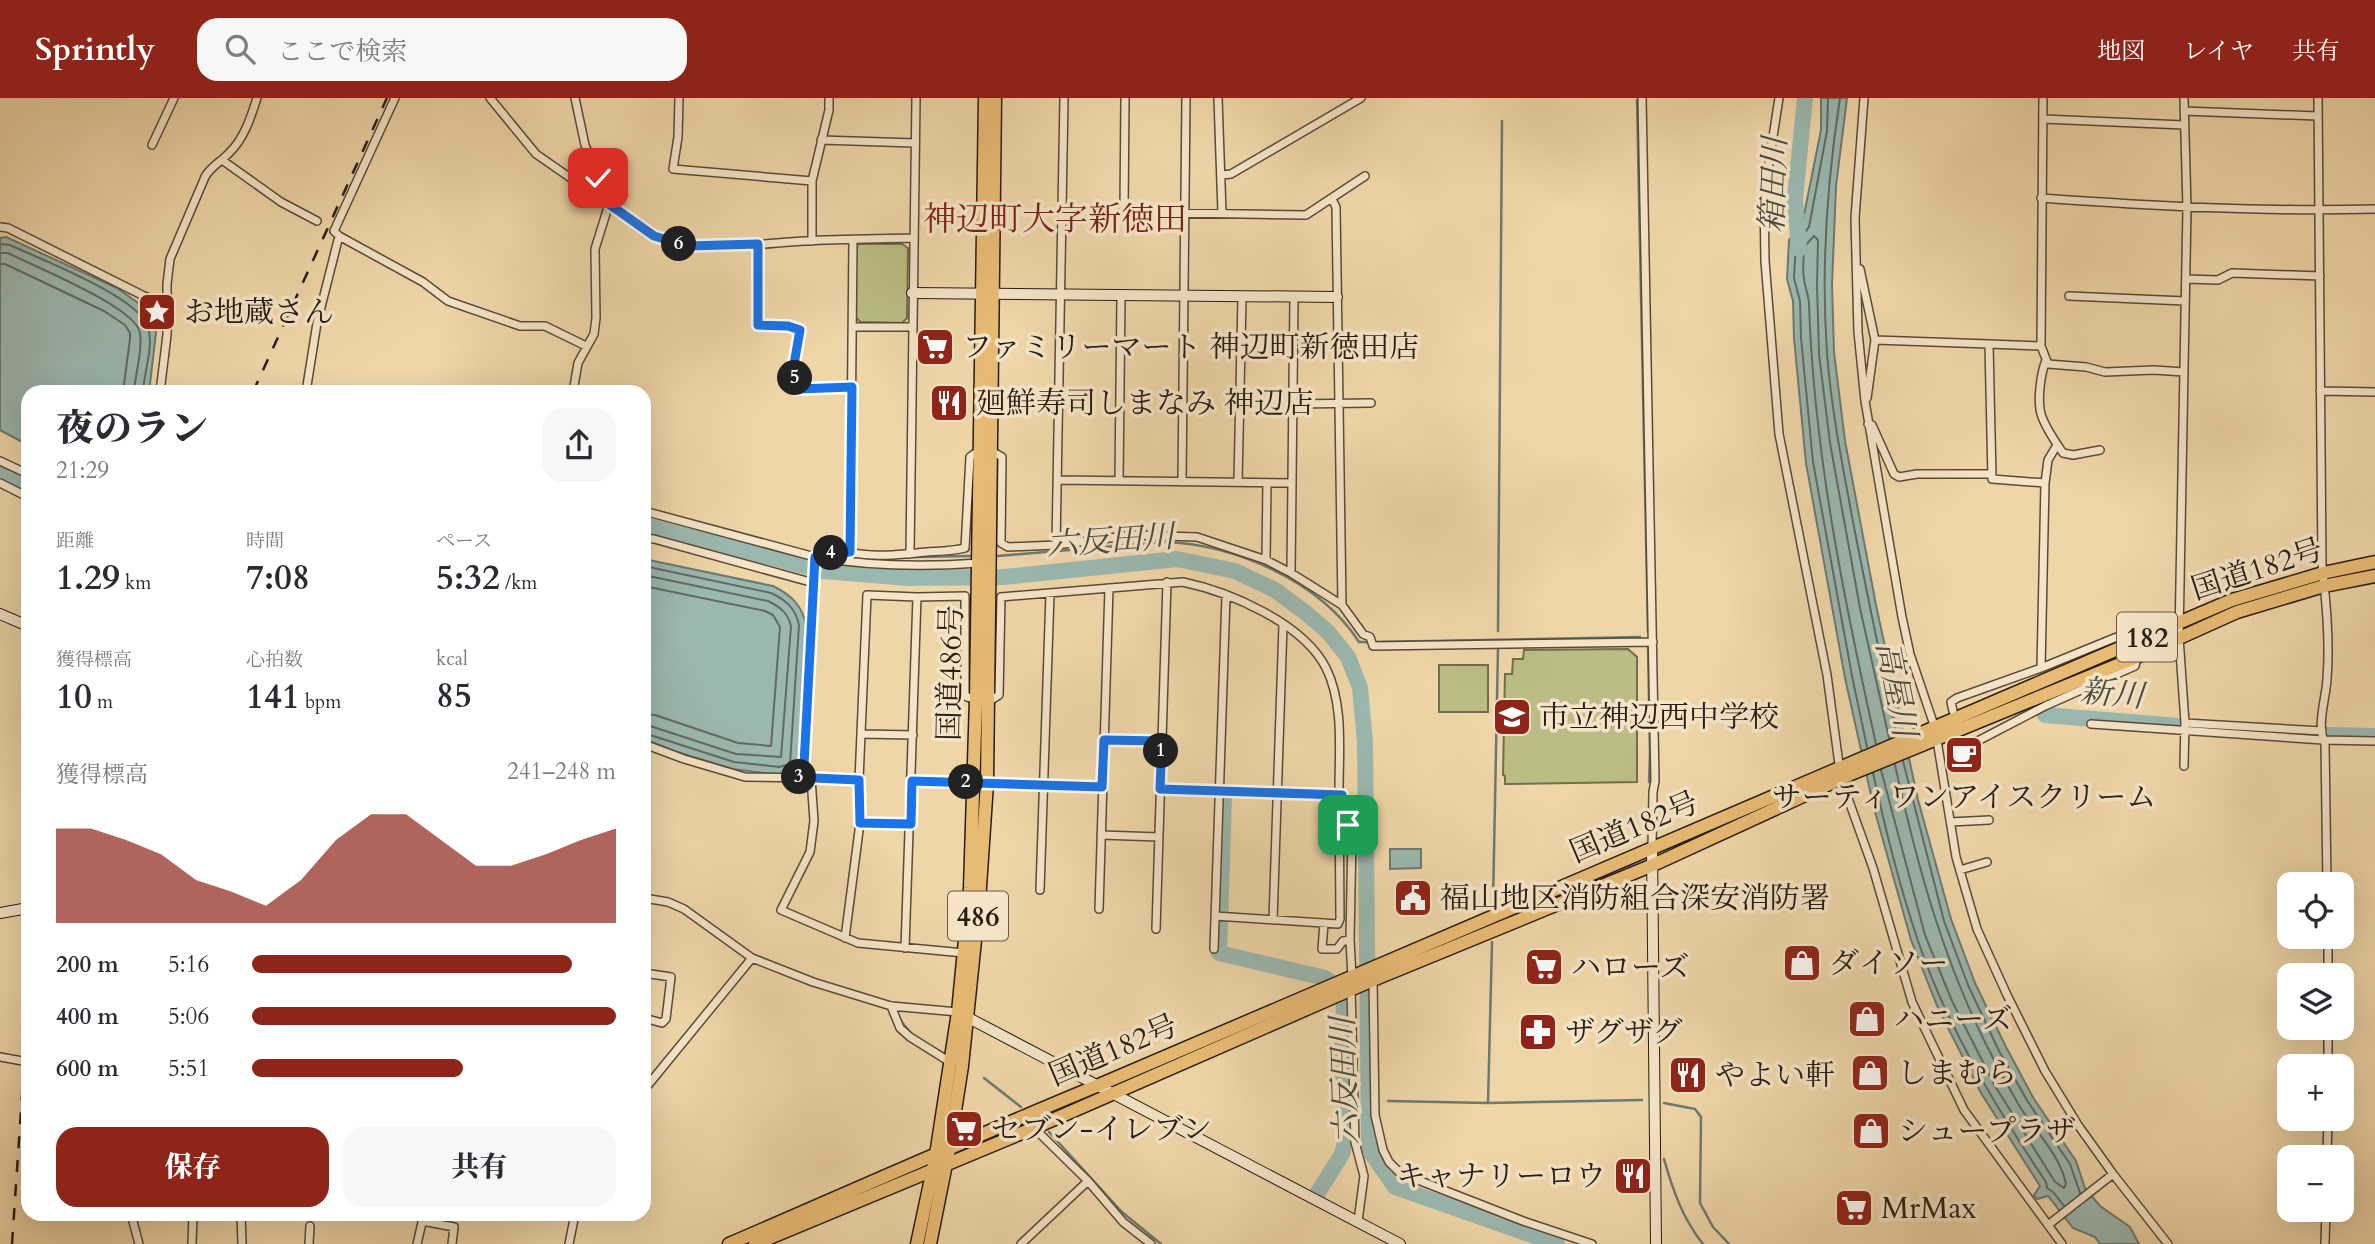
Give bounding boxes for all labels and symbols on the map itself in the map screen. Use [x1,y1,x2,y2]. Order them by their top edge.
water label: 箱田川 [1750,133,1798,234]
pin [568,148,628,208]
district label: 神辺町大字新徳田 [923,197,1187,242]
pin: 6 [662,226,696,262]
place icon: お地蔵さん [136,291,178,333]
place label: お地蔵さん [184,292,334,333]
supermarket icon: ファミリーマート 神辺町新徳田店 [914,326,956,368]
place label: ファミリーマート 神辺町新徳田店 [962,327,1419,368]
pin: 5 [778,360,812,396]
restaurant icon: 廻鮮寿司しまなみ 神辺店 [928,382,970,424]
place label: 廻鮮寿司しまなみ 神辺店 [976,383,1314,424]
water label: 六反田川 [1045,514,1178,567]
street label: 国道182号 [2186,529,2328,610]
pin: 4 [814,536,848,570]
street label: 国道486号 [929,605,972,741]
road number: 182 [2117,612,2177,662]
water label: 高屋川 [1865,638,1927,743]
water label: 新川 [2078,669,2149,719]
school or university icon: 市立神辺西中学校 [1491,696,1533,738]
place label: 市立神辺西中学校 [1539,697,1779,738]
pin: 1 [1144,734,1178,768]
cafe icon: サーティワンアイスクリーム [1943,734,1985,776]
pin: 3 [782,760,816,794]
pin: 2 [948,764,984,800]
place label: サーティワンアイスクリーム [1772,777,2156,818]
street label: 国道182号 [1564,782,1705,873]
pin [1318,795,1378,855]
public building icon: 福山地区消防組合深安消防署 [1392,877,1434,919]
place label: 福山地区消防組合深安消防署 [1440,878,1830,919]
road number: 486 [948,892,1008,940]
shop icon: ダイソー [1781,942,1823,984]
place label: ダイソー [1829,943,1948,984]
supermarket icon: ハローズ [1523,946,1565,988]
place label: ハローズ [1571,947,1690,988]
shop icon: ハニーズ [1846,998,1888,1040]
place label: ハニーズ [1894,999,2013,1040]
street label: 国道182号 [1043,1005,1184,1096]
pharmacy icon: ザグザグ [1517,1011,1559,1053]
place label: ザグザグ [1565,1012,1683,1053]
water label: 六反田川 [1321,1013,1369,1146]
shop icon: しまむら [1849,1052,1891,1094]
place label: しまむら [1897,1053,2017,1094]
restaurant icon: やよい軒 [1667,1054,1709,1096]
place label: やよい軒 [1715,1055,1835,1096]
supermarket icon: セブン-イレブン [943,1108,985,1150]
place label: セブン-イレブン [991,1109,1212,1150]
shop icon: シュープラザ [1850,1110,1892,1152]
place label: シュープラザ [1898,1111,2076,1152]
restaurant icon: キャナリーロウ [1612,1155,1654,1197]
place label: キャナリーロウ [1396,1156,1606,1197]
supermarket icon: MrMax [1833,1187,1875,1229]
place label: MrMax [1881,1188,1976,1229]

